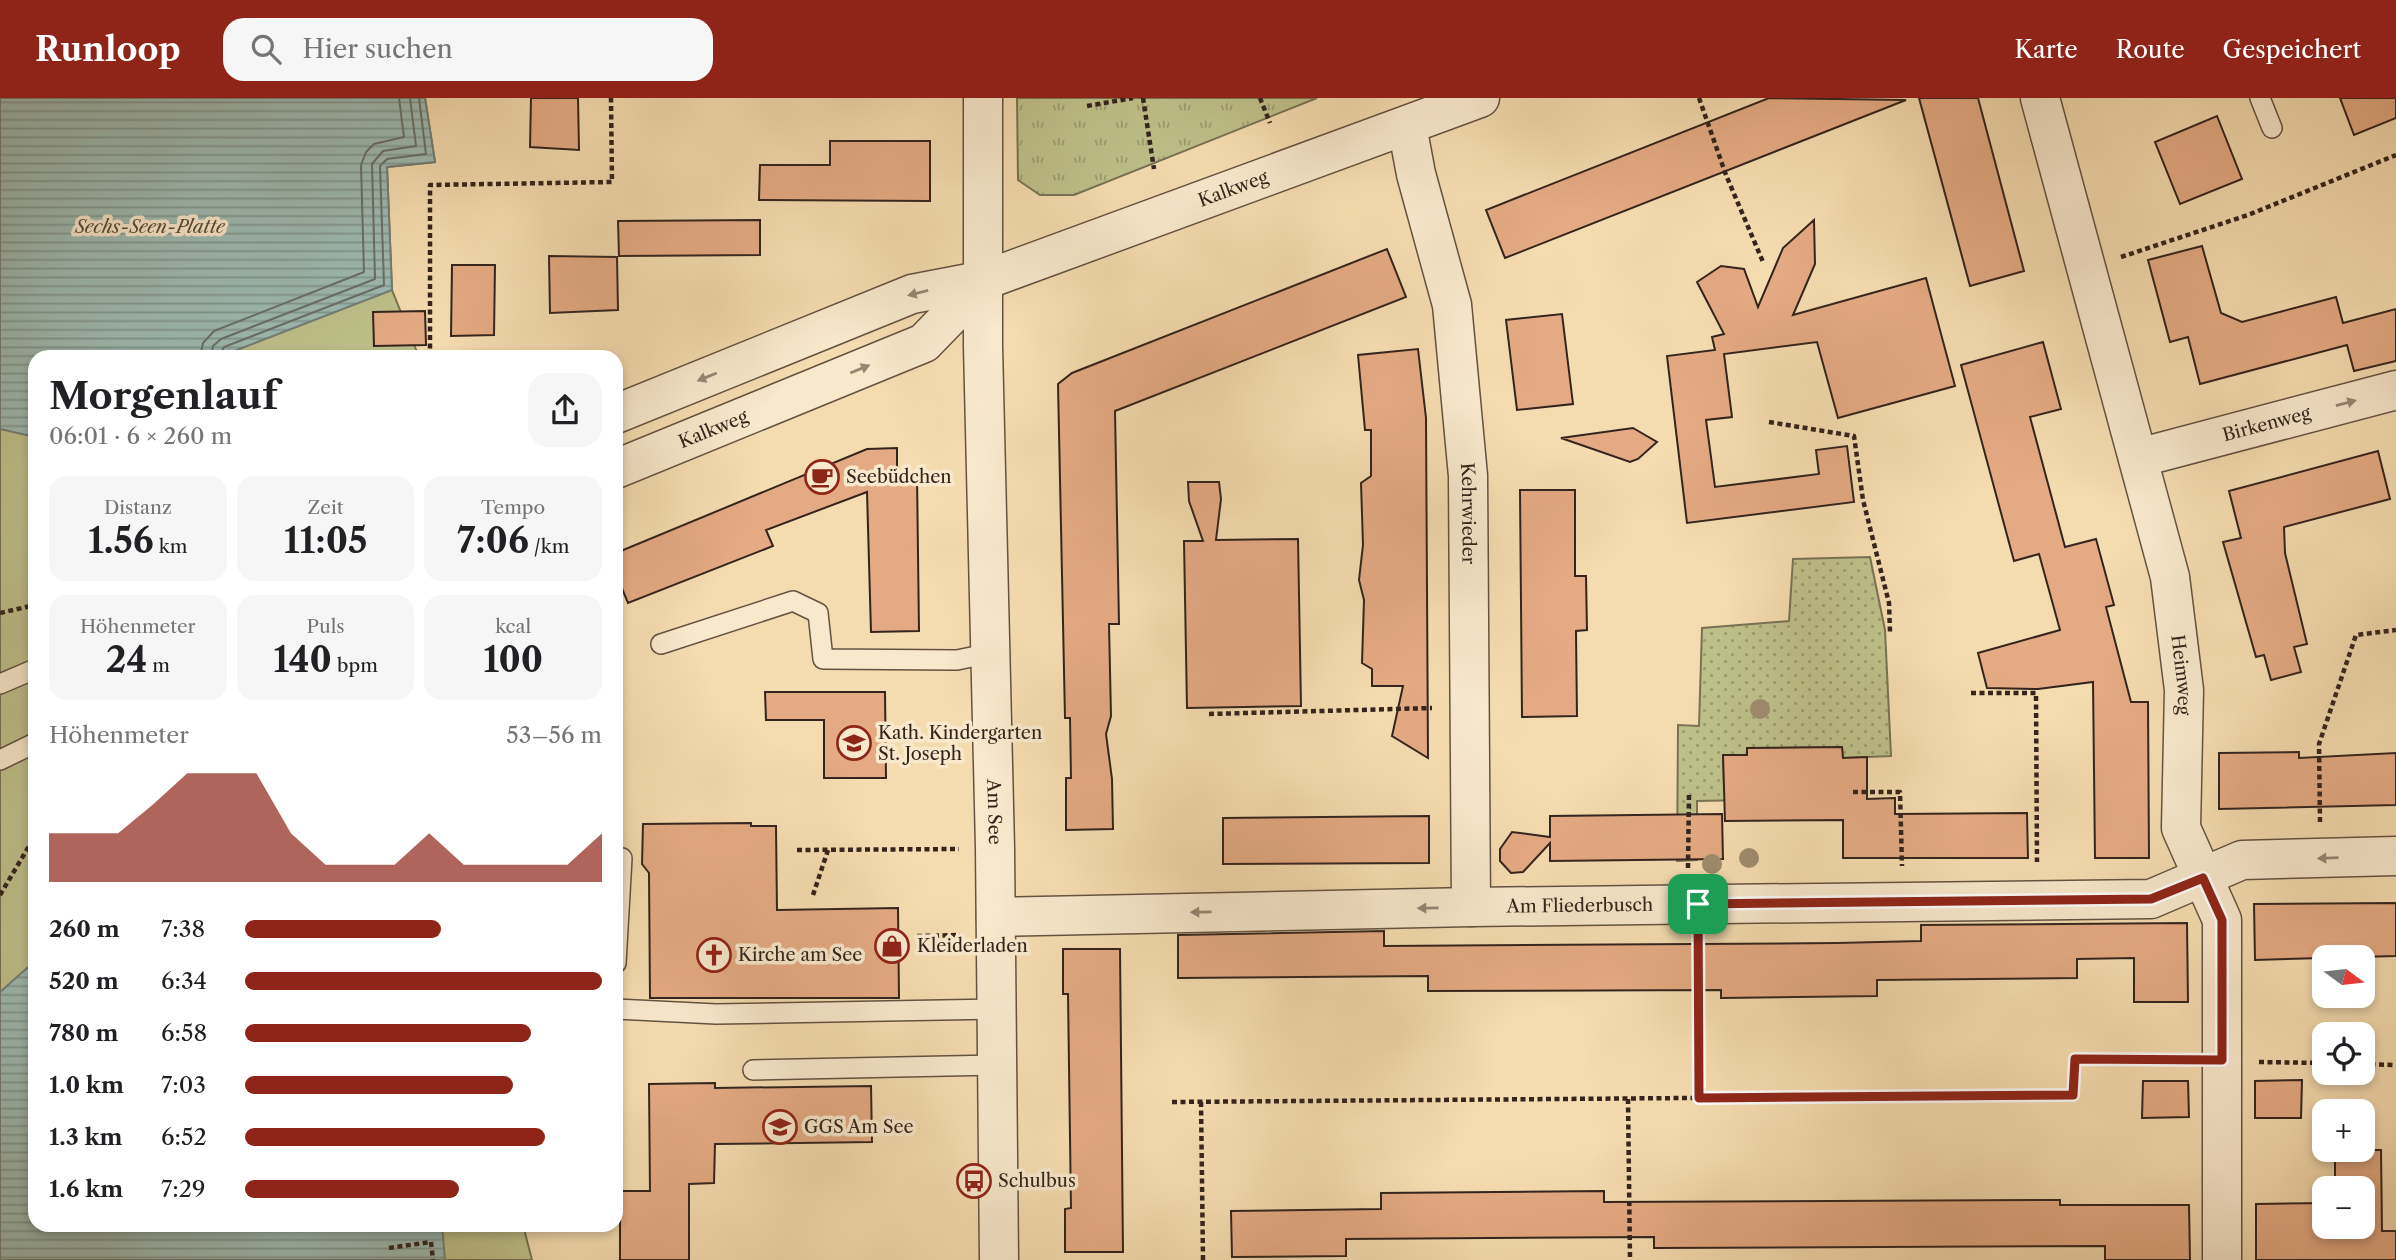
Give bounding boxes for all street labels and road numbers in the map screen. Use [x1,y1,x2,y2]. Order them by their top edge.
street label: Kalkweg [1195,166,1272,212]
street label: Birkenweg [2220,402,2314,446]
street label: Kalkweg [675,405,752,453]
street label: Kehrwieder [1456,462,1480,565]
street label: Heimweg [2166,633,2196,716]
street label: Am See [982,778,1006,845]
street label: Am Fliederbusch [1505,894,1653,918]

